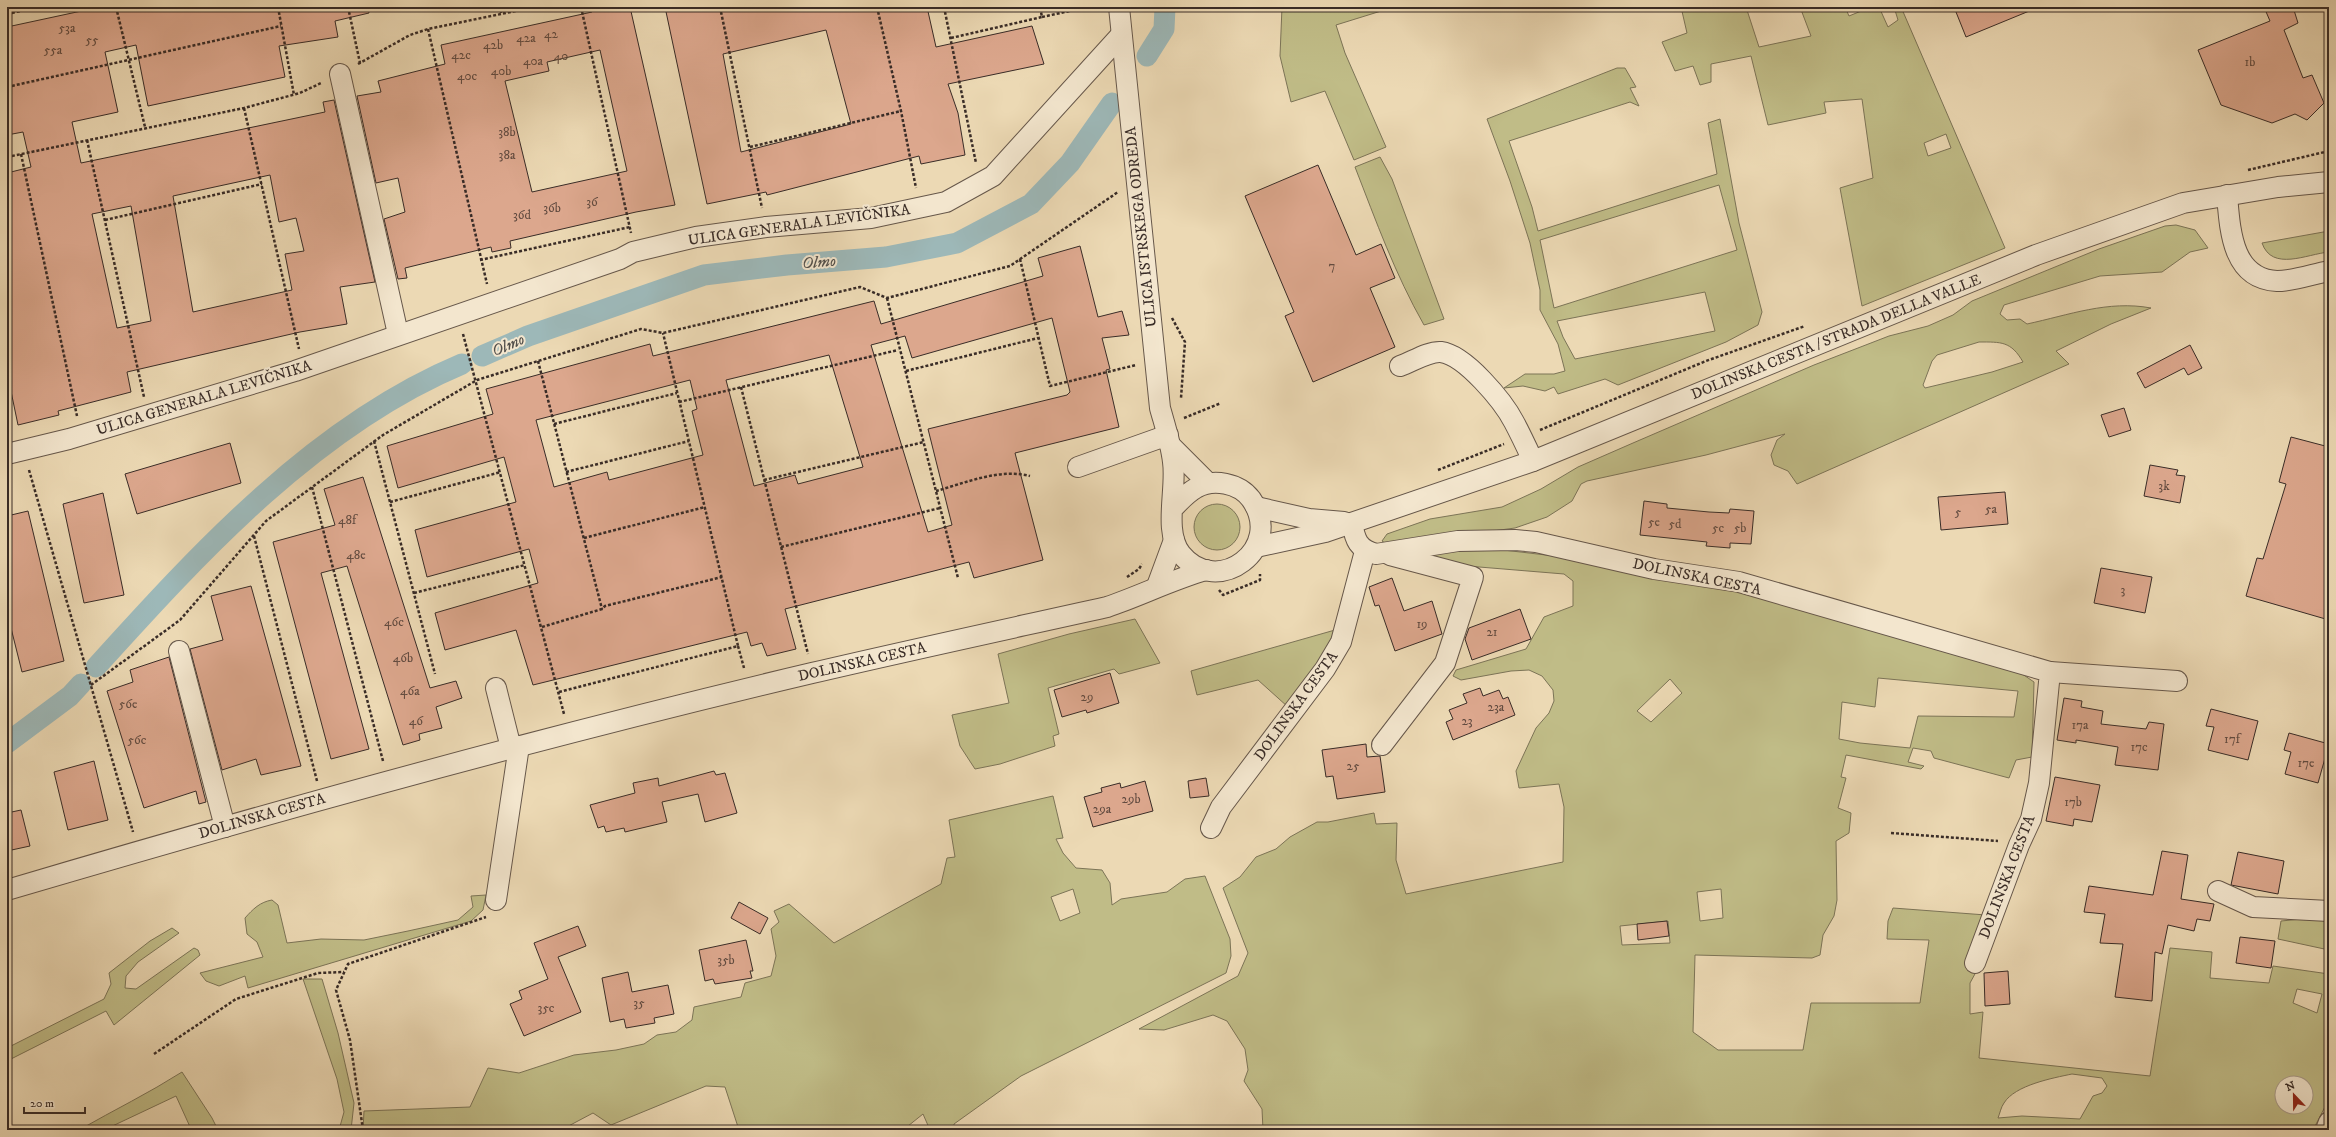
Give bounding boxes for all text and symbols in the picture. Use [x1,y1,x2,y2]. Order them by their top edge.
house number: 53a [59,20,76,36]
house number: 42 [544,26,559,42]
house number: 42a [516,30,536,46]
house number: 55 [86,32,99,48]
house number: 42b [483,37,503,53]
house number: 55a [44,42,63,58]
house number: 42c [451,47,471,63]
house number: 40 [554,48,568,64]
house number: 40a [523,53,543,69]
house number: 1b [2245,54,2255,70]
house number: 40b [491,63,511,79]
house number: 40c [457,68,477,84]
house number: 38b [498,124,516,140]
street label: ULICA ISTRSKEGA ODREDA [1121,125,1161,328]
house number: 38a [499,147,516,163]
house number: 36 [586,194,599,210]
street label: ULICA GENERALA LEVIČNIKA [687,199,912,250]
house number: 36b [543,200,561,216]
house number: 36d [513,207,532,223]
water label: Olmo [802,251,836,273]
house number: 7 [1329,258,1336,274]
street label: DOLINSKA CESTA / STRADA DELLA VALLE [1688,270,1984,404]
water label: Olmo [489,329,527,361]
street label: ULICA GENERALA LEVIČNIKA [94,355,314,440]
house number: 3k [2158,478,2170,494]
house number: 5a [1985,501,1997,517]
house number: 5 [1955,504,1962,520]
house number: 48f [338,512,358,528]
house number: 5e [1648,514,1660,530]
house number: 5d [1669,516,1682,532]
house number: 5c [1712,520,1724,536]
house number: 5b [1734,520,1746,536]
house number: 48e [346,547,366,563]
street label: DOLINSKA CESTA [1631,554,1763,600]
house number: 3 [2121,582,2126,598]
house number: 46c [384,614,404,630]
house number: 19 [1416,616,1428,632]
house number: 21 [1486,624,1498,640]
street label: DOLINSKA CESTA [796,638,928,686]
street label: DOLINSKA CESTA [1250,647,1342,765]
house number: 46b [393,650,413,666]
house number: 46a [400,683,420,699]
house number: 29 [1081,689,1093,705]
house number: 56e [119,696,137,712]
house number: 23a [1488,699,1505,715]
house number: 46 [409,713,424,729]
house number: 23 [1461,713,1473,729]
house number: 17a [2071,717,2089,733]
house number: 17f [2224,731,2242,747]
house number: 56c [128,732,147,748]
house number: 17c [2130,739,2148,755]
house number: 17e [2297,755,2315,771]
house number: 25 [1347,758,1360,774]
street label: DOLINSKA CESTA [196,789,328,843]
house number: 29b [1122,791,1140,807]
house number: 17b [2064,794,2082,810]
house number: 29a [1093,801,1112,817]
street label: DOLINSKA CESTA [1975,812,2039,942]
house number: 35b [717,952,735,968]
house number: 35 [633,995,645,1011]
house number: 35c [538,1000,555,1016]
north arrow [2274,1075,2314,1115]
text: N [2284,1078,2297,1095]
scale bar [24,1089,85,1115]
text: 20 m [30,1096,54,1111]

